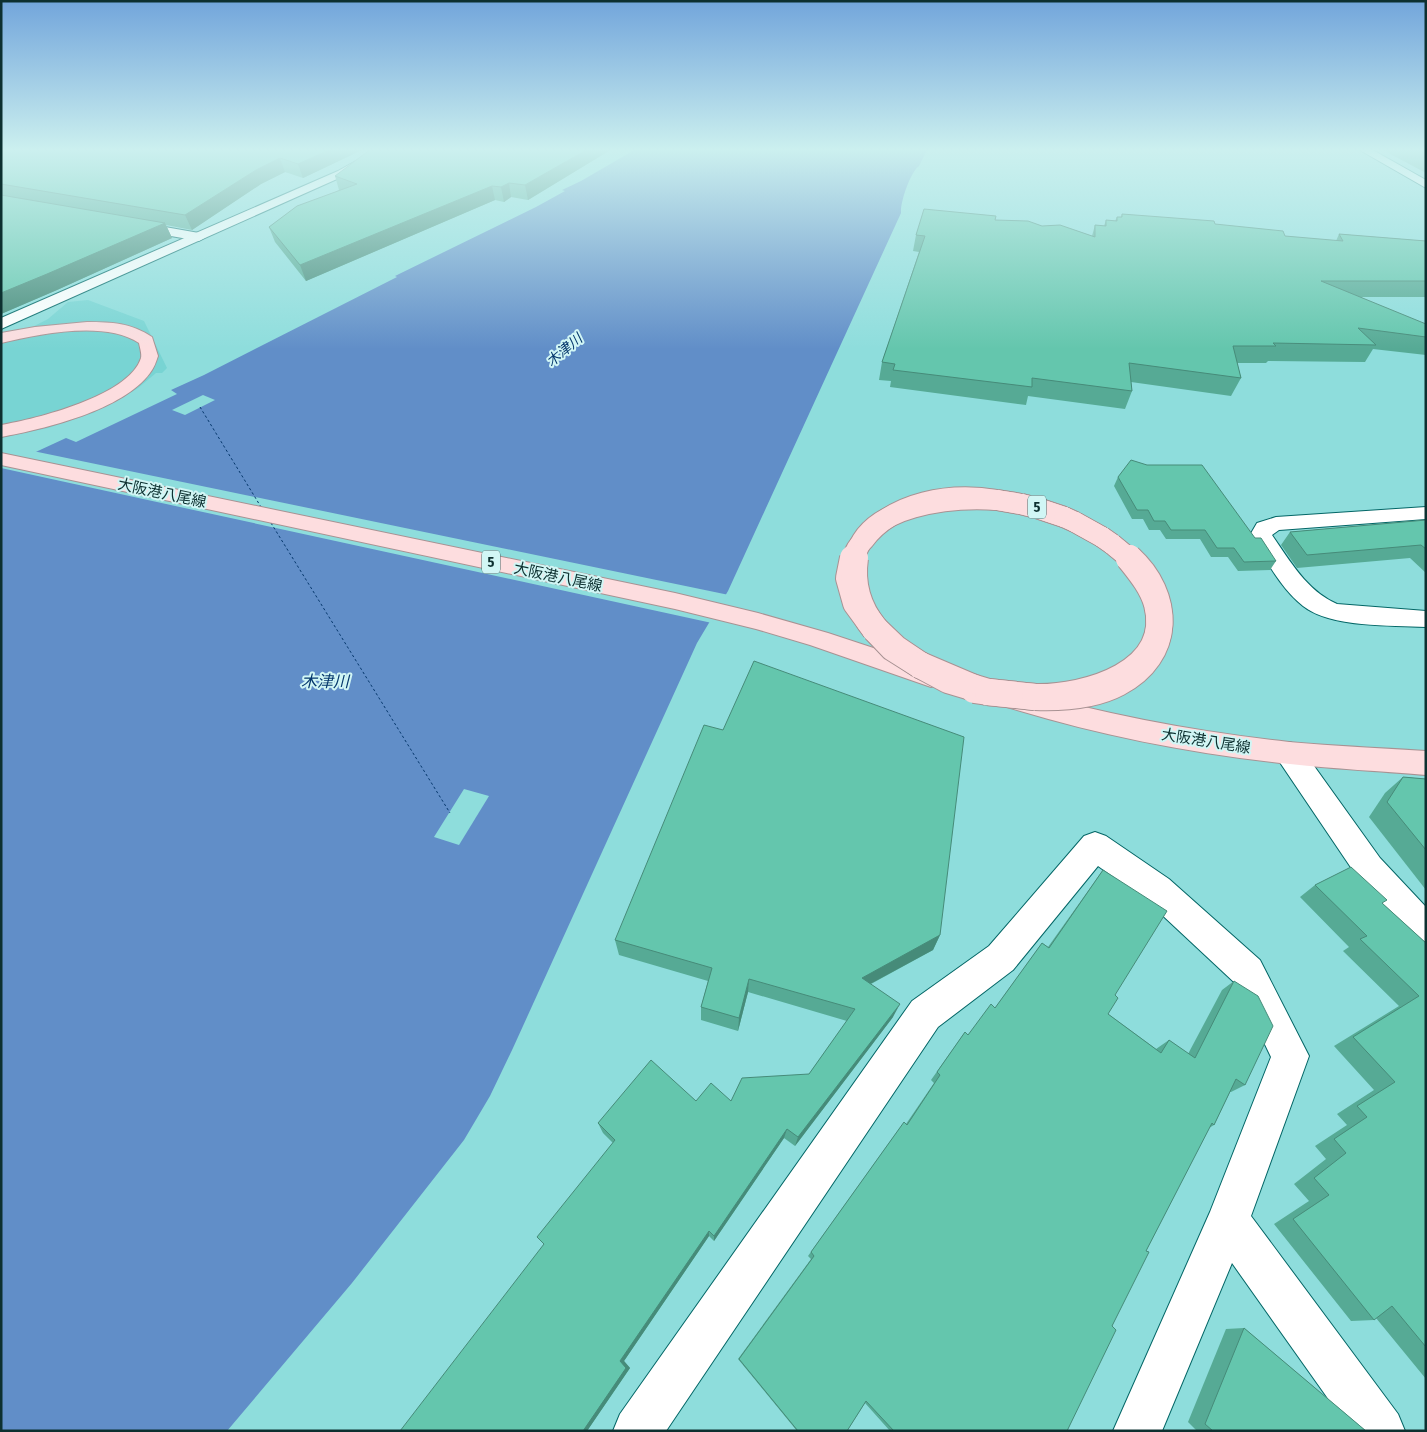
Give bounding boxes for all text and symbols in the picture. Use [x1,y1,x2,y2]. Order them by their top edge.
water label: 木津川 [543,329,587,370]
street label: 大阪港八尾線 [116,475,208,511]
road number: 5 [1028,496,1046,518]
road number: 5 [482,550,500,574]
street label: 大阪港八尾線 [512,559,604,595]
water label: 木津川 [301,672,351,691]
street label: 大阪港八尾線 [1160,725,1252,757]

